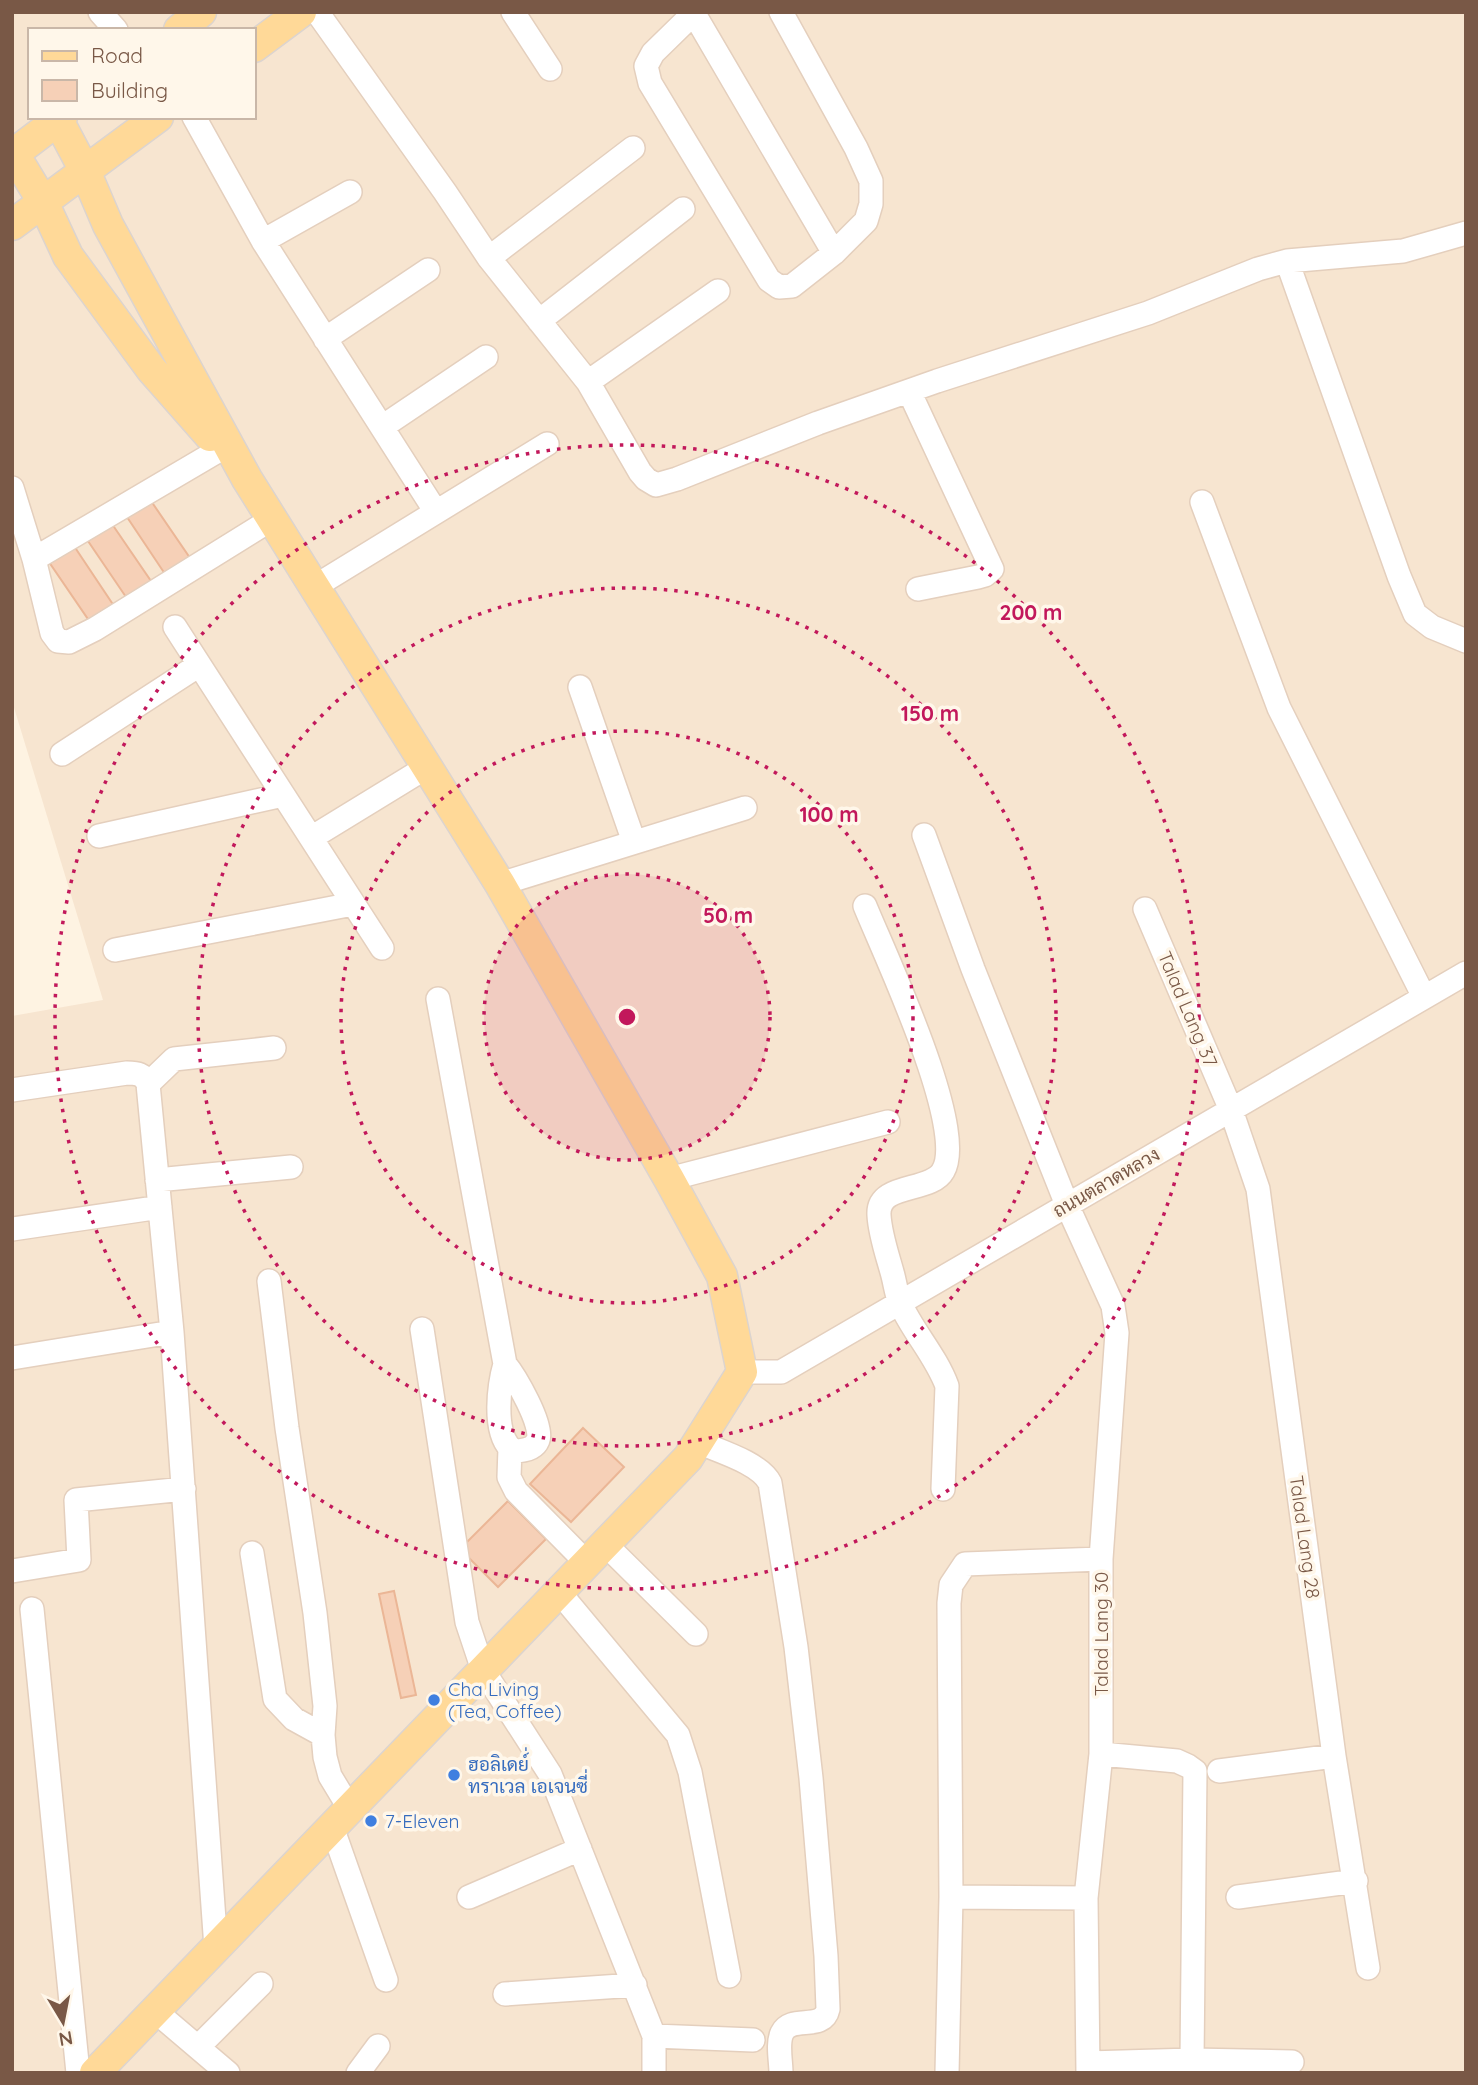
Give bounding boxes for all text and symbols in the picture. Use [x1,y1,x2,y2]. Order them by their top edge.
legend [28,28,256,119]
text: Road [91,42,143,68]
text: Building [91,77,168,103]
text: 200 m [1000,599,1062,625]
text: 150 m [901,700,959,726]
text: 100 m [799,801,859,827]
text: 50 m [703,902,753,928]
street label: Talad Lang 37 [1153,948,1223,1071]
centre of rings [615,1005,639,1029]
street label: ถนนตลาดหลวง [1048,1142,1164,1222]
street label: Talad Lang 28 [1284,1474,1326,1600]
street label: Talad Lang 30 [1089,1572,1113,1696]
place label: Cha Living (Tea, Coffee) [448,1677,562,1723]
marker: Cha Living (Tea, Coffee) [426,1692,442,1708]
place label: ฮอลิเดย์่ ทราเวล เอเจนซี่ [468,1747,588,1798]
marker: ฮอลิเดย์่ ทราเวล เอเจนซี่ [446,1767,462,1783]
place label: 7-Eleven [385,1809,459,1833]
marker: 7-Eleven [363,1813,379,1829]
north arrow [28,1987,98,2057]
text: N [57,2026,75,2052]

